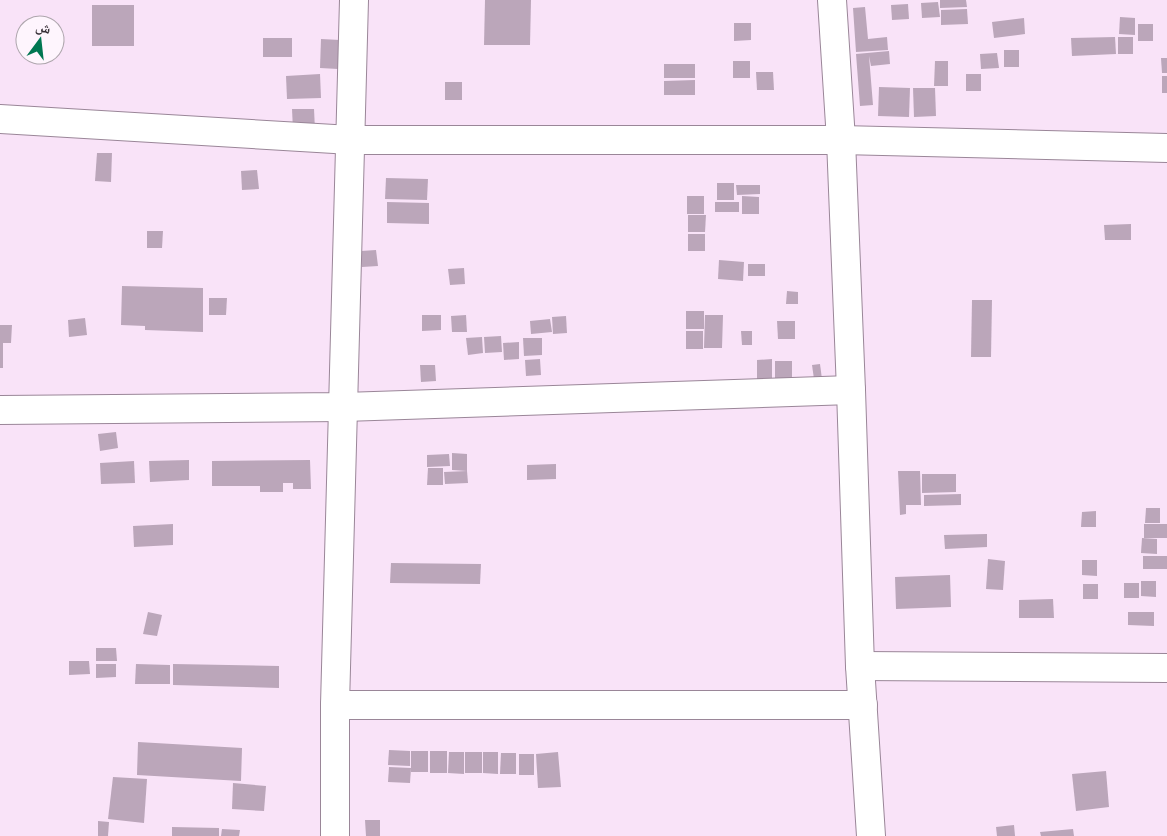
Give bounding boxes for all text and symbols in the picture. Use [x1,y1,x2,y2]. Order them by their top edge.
north arrow [15,15,65,65]
text: ش [34,18,53,38]

